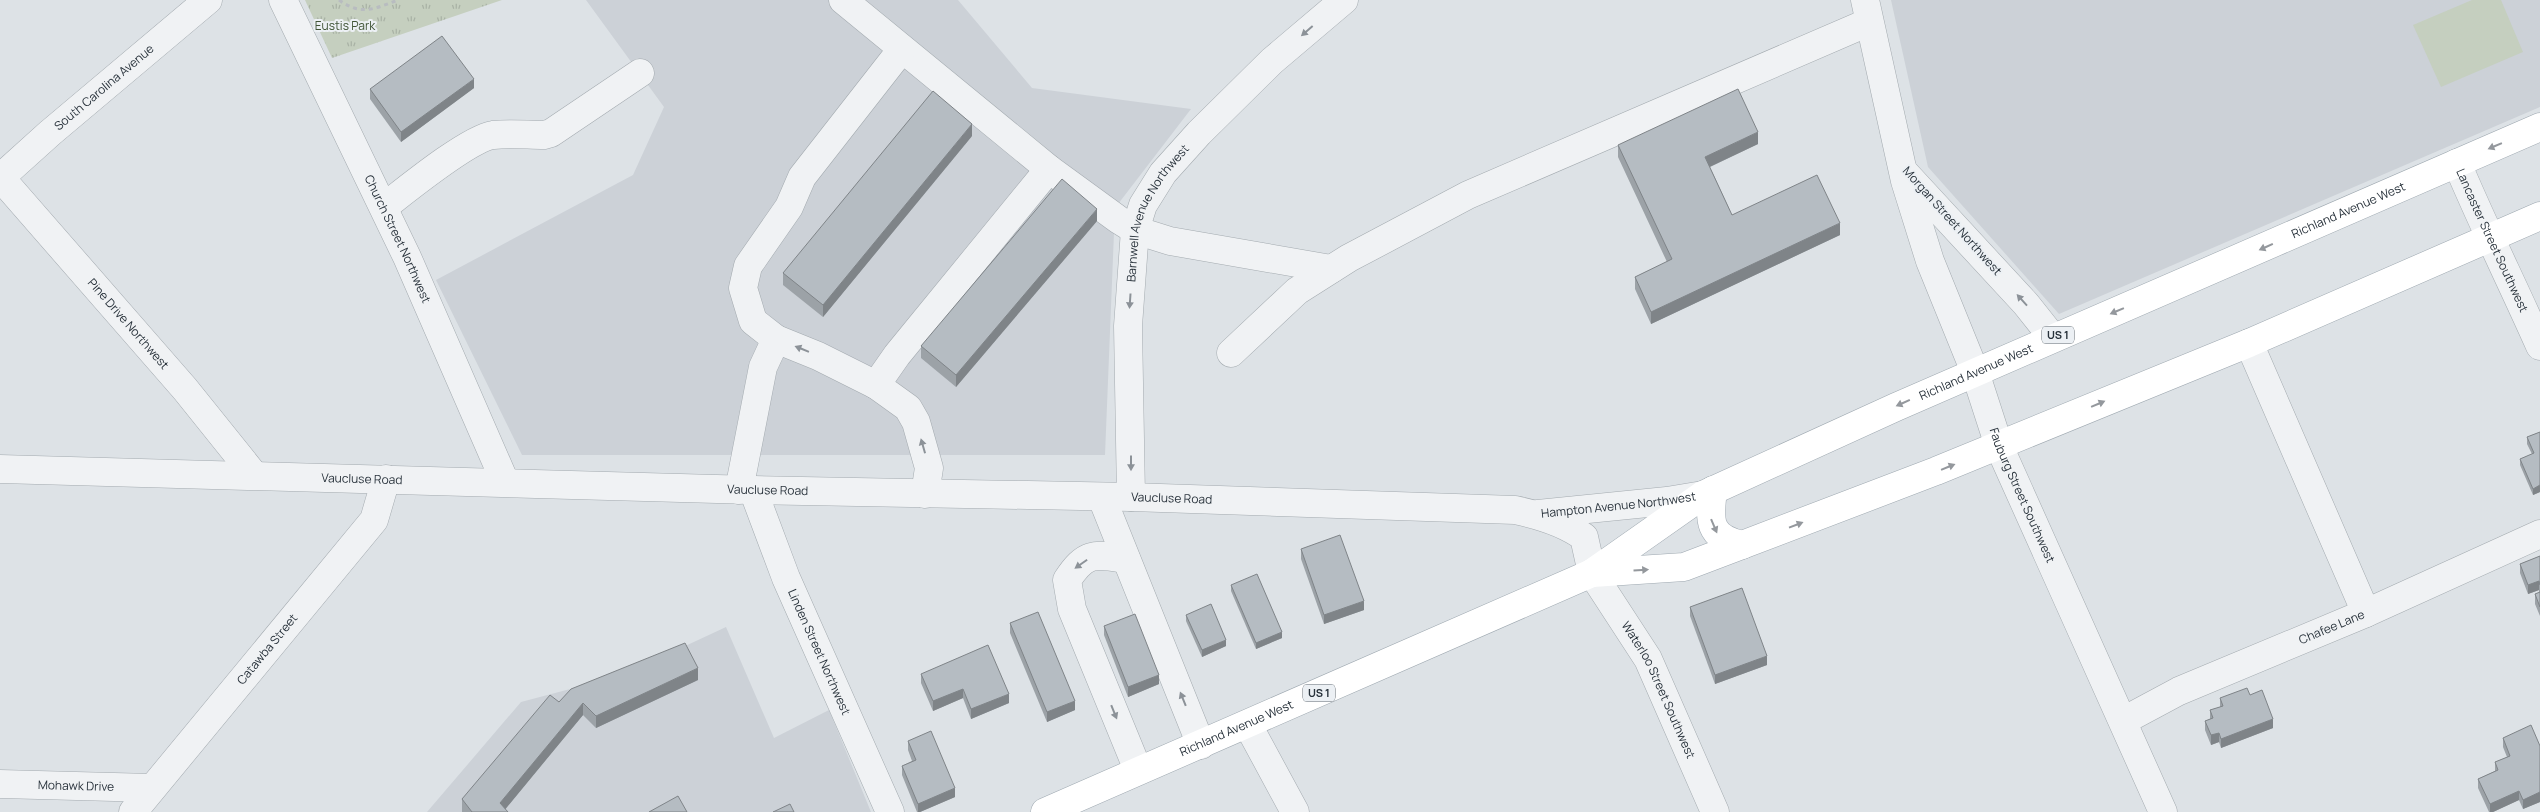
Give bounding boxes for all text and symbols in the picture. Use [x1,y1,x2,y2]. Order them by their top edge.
park label: Eustis Park [315,17,376,34]
one-way arrow [1301,25,1313,37]
street label: South Carolina Avenue [50,40,157,134]
street label: Barnwell Avenue Northwest [1122,140,1193,283]
one-way arrow [2488,143,2502,151]
street label: Morgan Street Northwest [1899,163,2006,279]
street label: Lancaster Street Southwest [2452,166,2533,315]
street label: Church Street Northwest [361,172,435,306]
street label: Richland Avenue West [2289,178,2408,242]
one-way arrow [2259,243,2273,251]
street label: Pine Drive Northwest [84,274,173,373]
one-way arrow [1126,293,1134,309]
one-way arrow [2017,293,2028,306]
one-way arrow [2110,307,2124,315]
road number: US 1 [2042,326,2074,344]
street label: Richland Avenue West [1916,339,2036,404]
one-way arrow [795,345,810,353]
one-way arrow [2090,399,2105,407]
one-way arrow [1896,400,1911,408]
street label: Fauburg Street Southwest [1986,425,2059,566]
one-way arrow [919,439,927,454]
one-way arrow [1127,456,1135,472]
one-way arrow [1940,462,1955,470]
street label: Vaucluse Road [321,469,403,488]
street label: Vaucluse Road [727,480,808,499]
street label: Hampton Avenue Northwest [1540,487,1697,522]
street label: Vaucluse Road [1131,488,1212,508]
one-way arrow [1710,519,1718,533]
one-way arrow [1789,521,1804,529]
one-way arrow [1074,559,1088,569]
one-way arrow [1633,565,1649,573]
street label: Linden Street Northwest [784,586,855,718]
street label: Chafee Lane [2296,606,2367,648]
street label: Catawba Street [233,610,301,688]
street label: Waterloo Street Southwest [1618,618,1700,761]
road number: US 1 [1303,684,1335,701]
one-way arrow [1178,692,1186,707]
street label: Richland Avenue West [1177,695,1296,760]
one-way arrow [1111,704,1118,719]
street label: Mohawk Drive [38,776,114,795]

